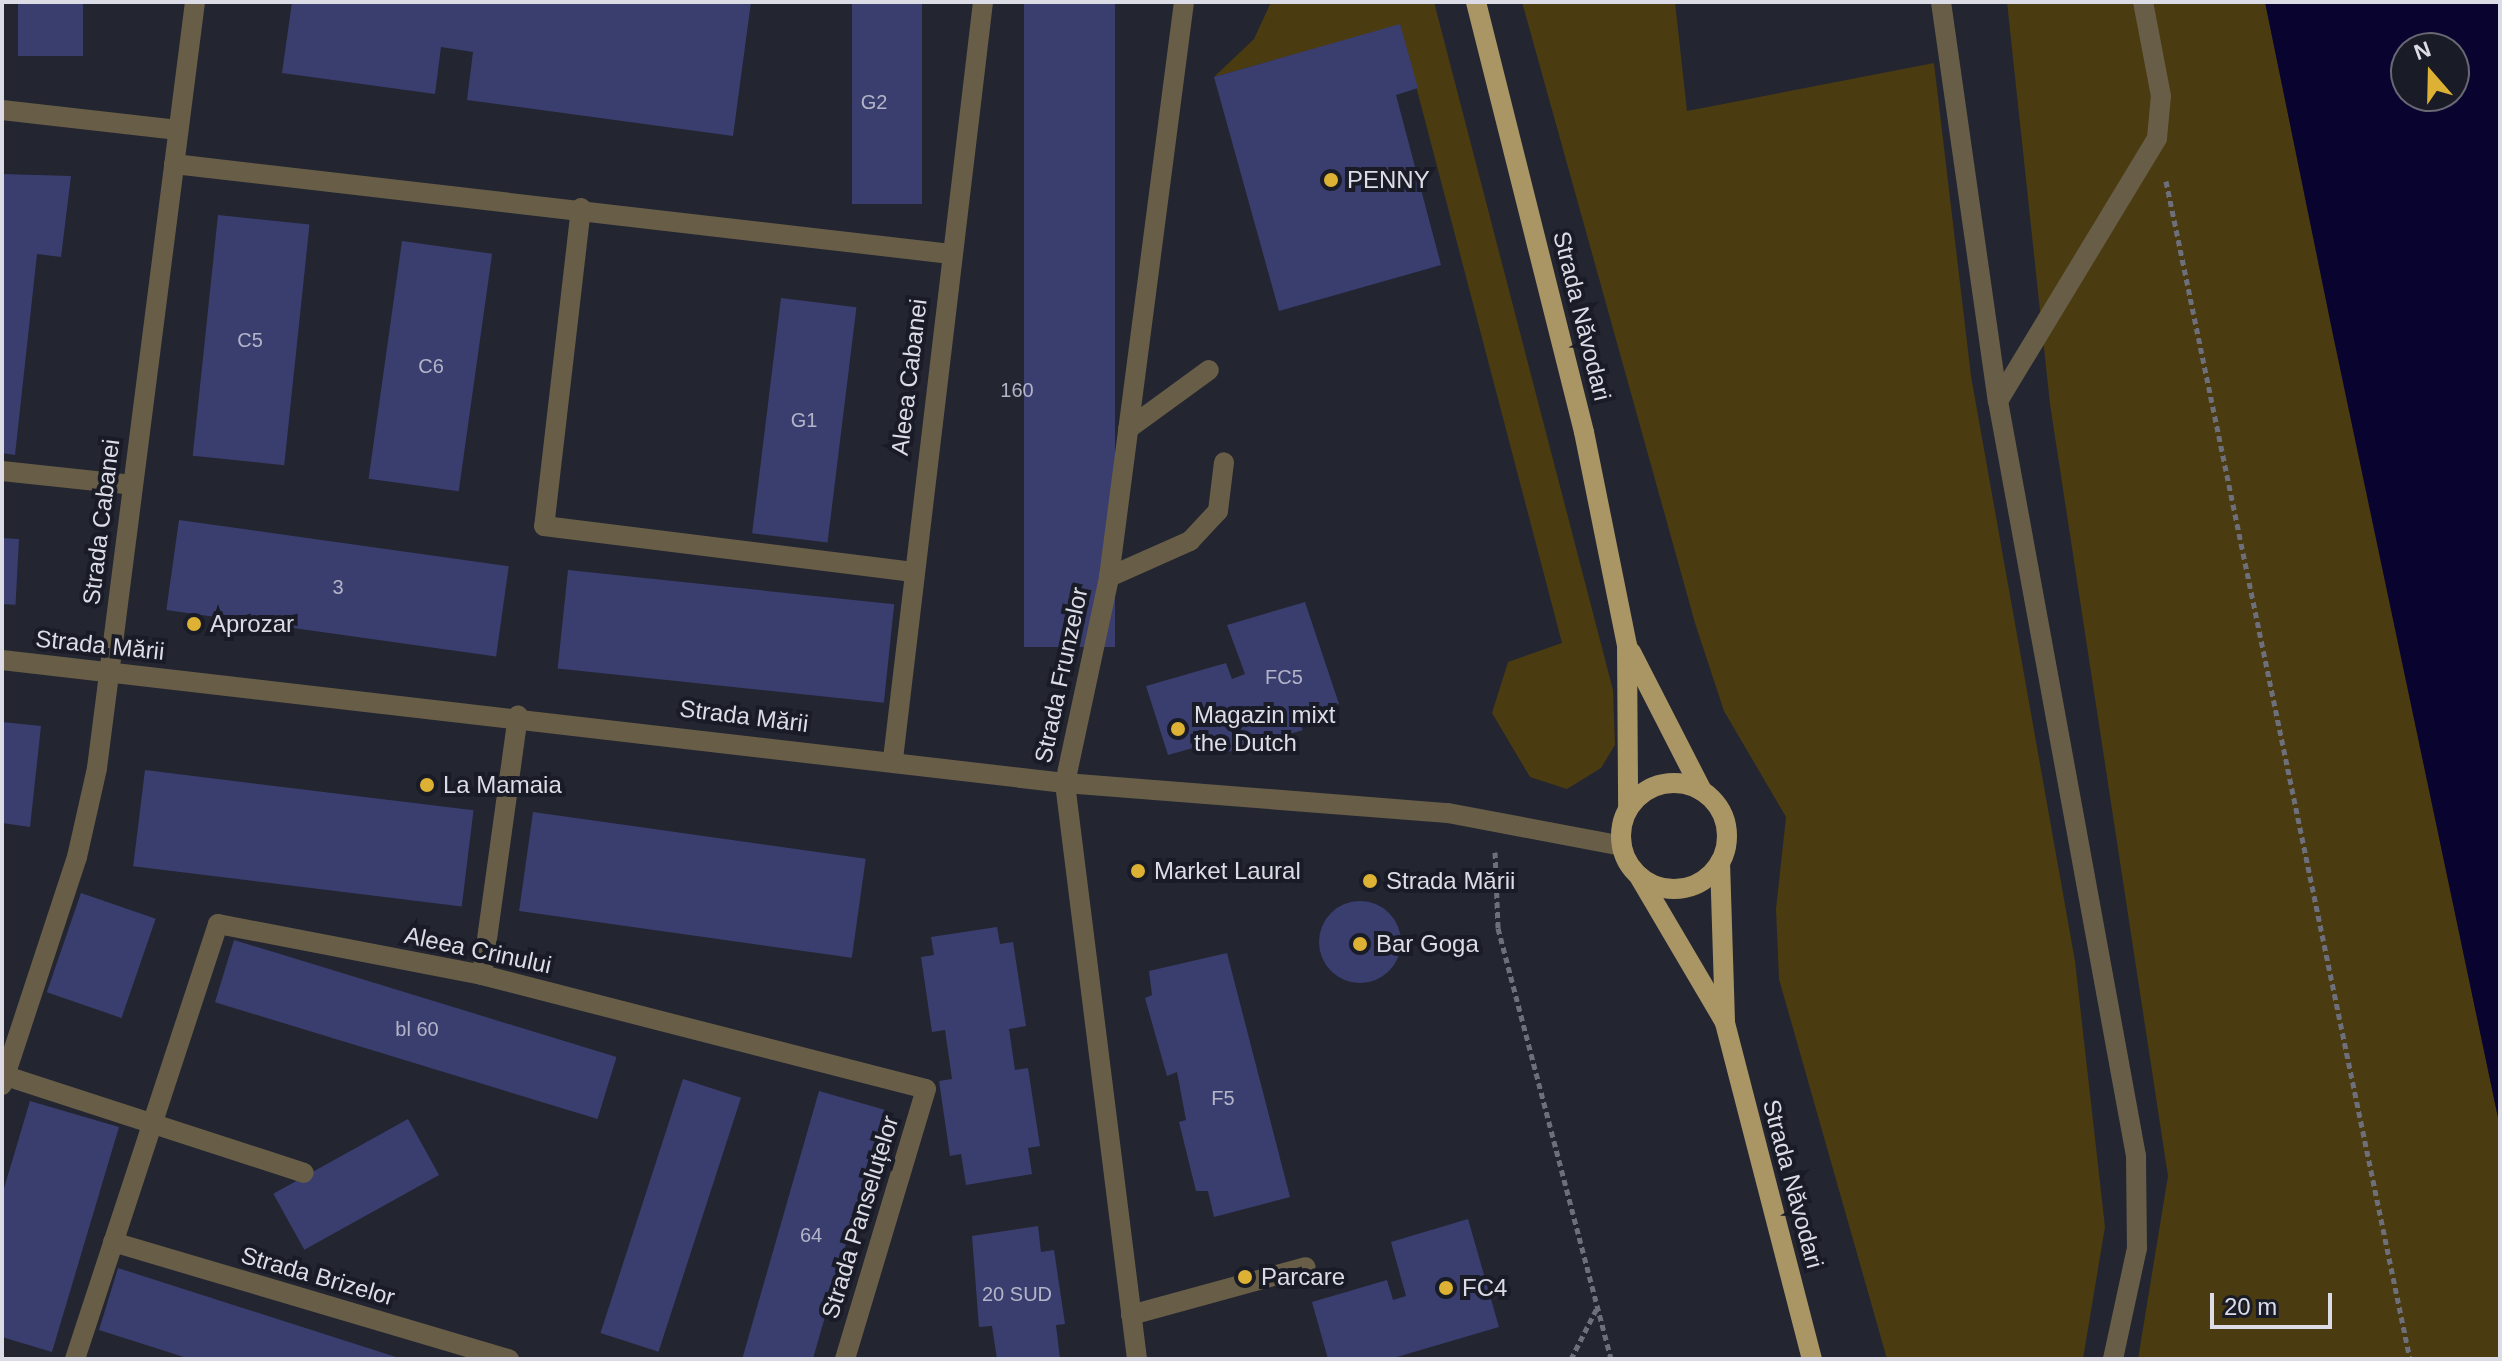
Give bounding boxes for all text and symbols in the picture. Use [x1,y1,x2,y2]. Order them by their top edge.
north arrow [2390,32,2470,112]
text: N [2411,36,2434,65]
house number: G2 [861,90,887,114]
place label: PENNY [1347,166,1430,194]
marker: PENNY [1322,171,1340,189]
street label: Strada Năvodari [1547,228,1617,404]
street label: Aleea Cabanei [885,297,933,457]
house number: C5 [237,328,263,352]
house number: C6 [418,354,444,378]
house number: 160 [1000,378,1034,402]
house number: G1 [791,408,817,432]
street label: Strada Cabanei [77,437,125,607]
house number: 3 [332,575,344,599]
street label: Strada Frunzelor [1028,585,1094,765]
place label: Aprozar [210,610,294,638]
marker: Aprozar [185,615,203,633]
street label: Strada Mării [34,624,166,666]
house number: FC5 [1265,665,1303,689]
street label: Strada Mării [678,694,810,738]
place label: Magazin mixt the Dutch [1194,701,1335,757]
marker: Magazin mixt the Dutch [1169,720,1187,738]
place label: La Mamaia [443,771,562,799]
marker: La Mamaia [418,776,436,794]
place label: Market Laural [1154,857,1301,885]
marker: Market Laural [1129,862,1147,880]
place label: Strada Mării [1386,867,1515,895]
marker: Strada Mării [1361,872,1379,890]
street label: Aleea Crinului [402,920,554,980]
place label: Bar Goga [1376,930,1479,958]
marker: Bar Goga [1351,935,1369,953]
house number: bl 60 [395,1017,439,1041]
house number: F5 [1211,1086,1235,1110]
street label: Strada Năvodari [1757,1097,1829,1271]
street label: Strada Panseluțelor [815,1112,905,1322]
house number: 64 [800,1223,822,1247]
street label: Strada Brizelor [238,1240,398,1312]
place label: Parcare [1261,1263,1345,1291]
marker: Parcare [1236,1268,1254,1286]
place label: FC4 [1462,1274,1507,1302]
scale bar [2214,1277,2336,1327]
marker: FC4 [1437,1279,1455,1297]
house number: 20 SUD [982,1282,1052,1306]
text: 20 m [2224,1293,2277,1320]

